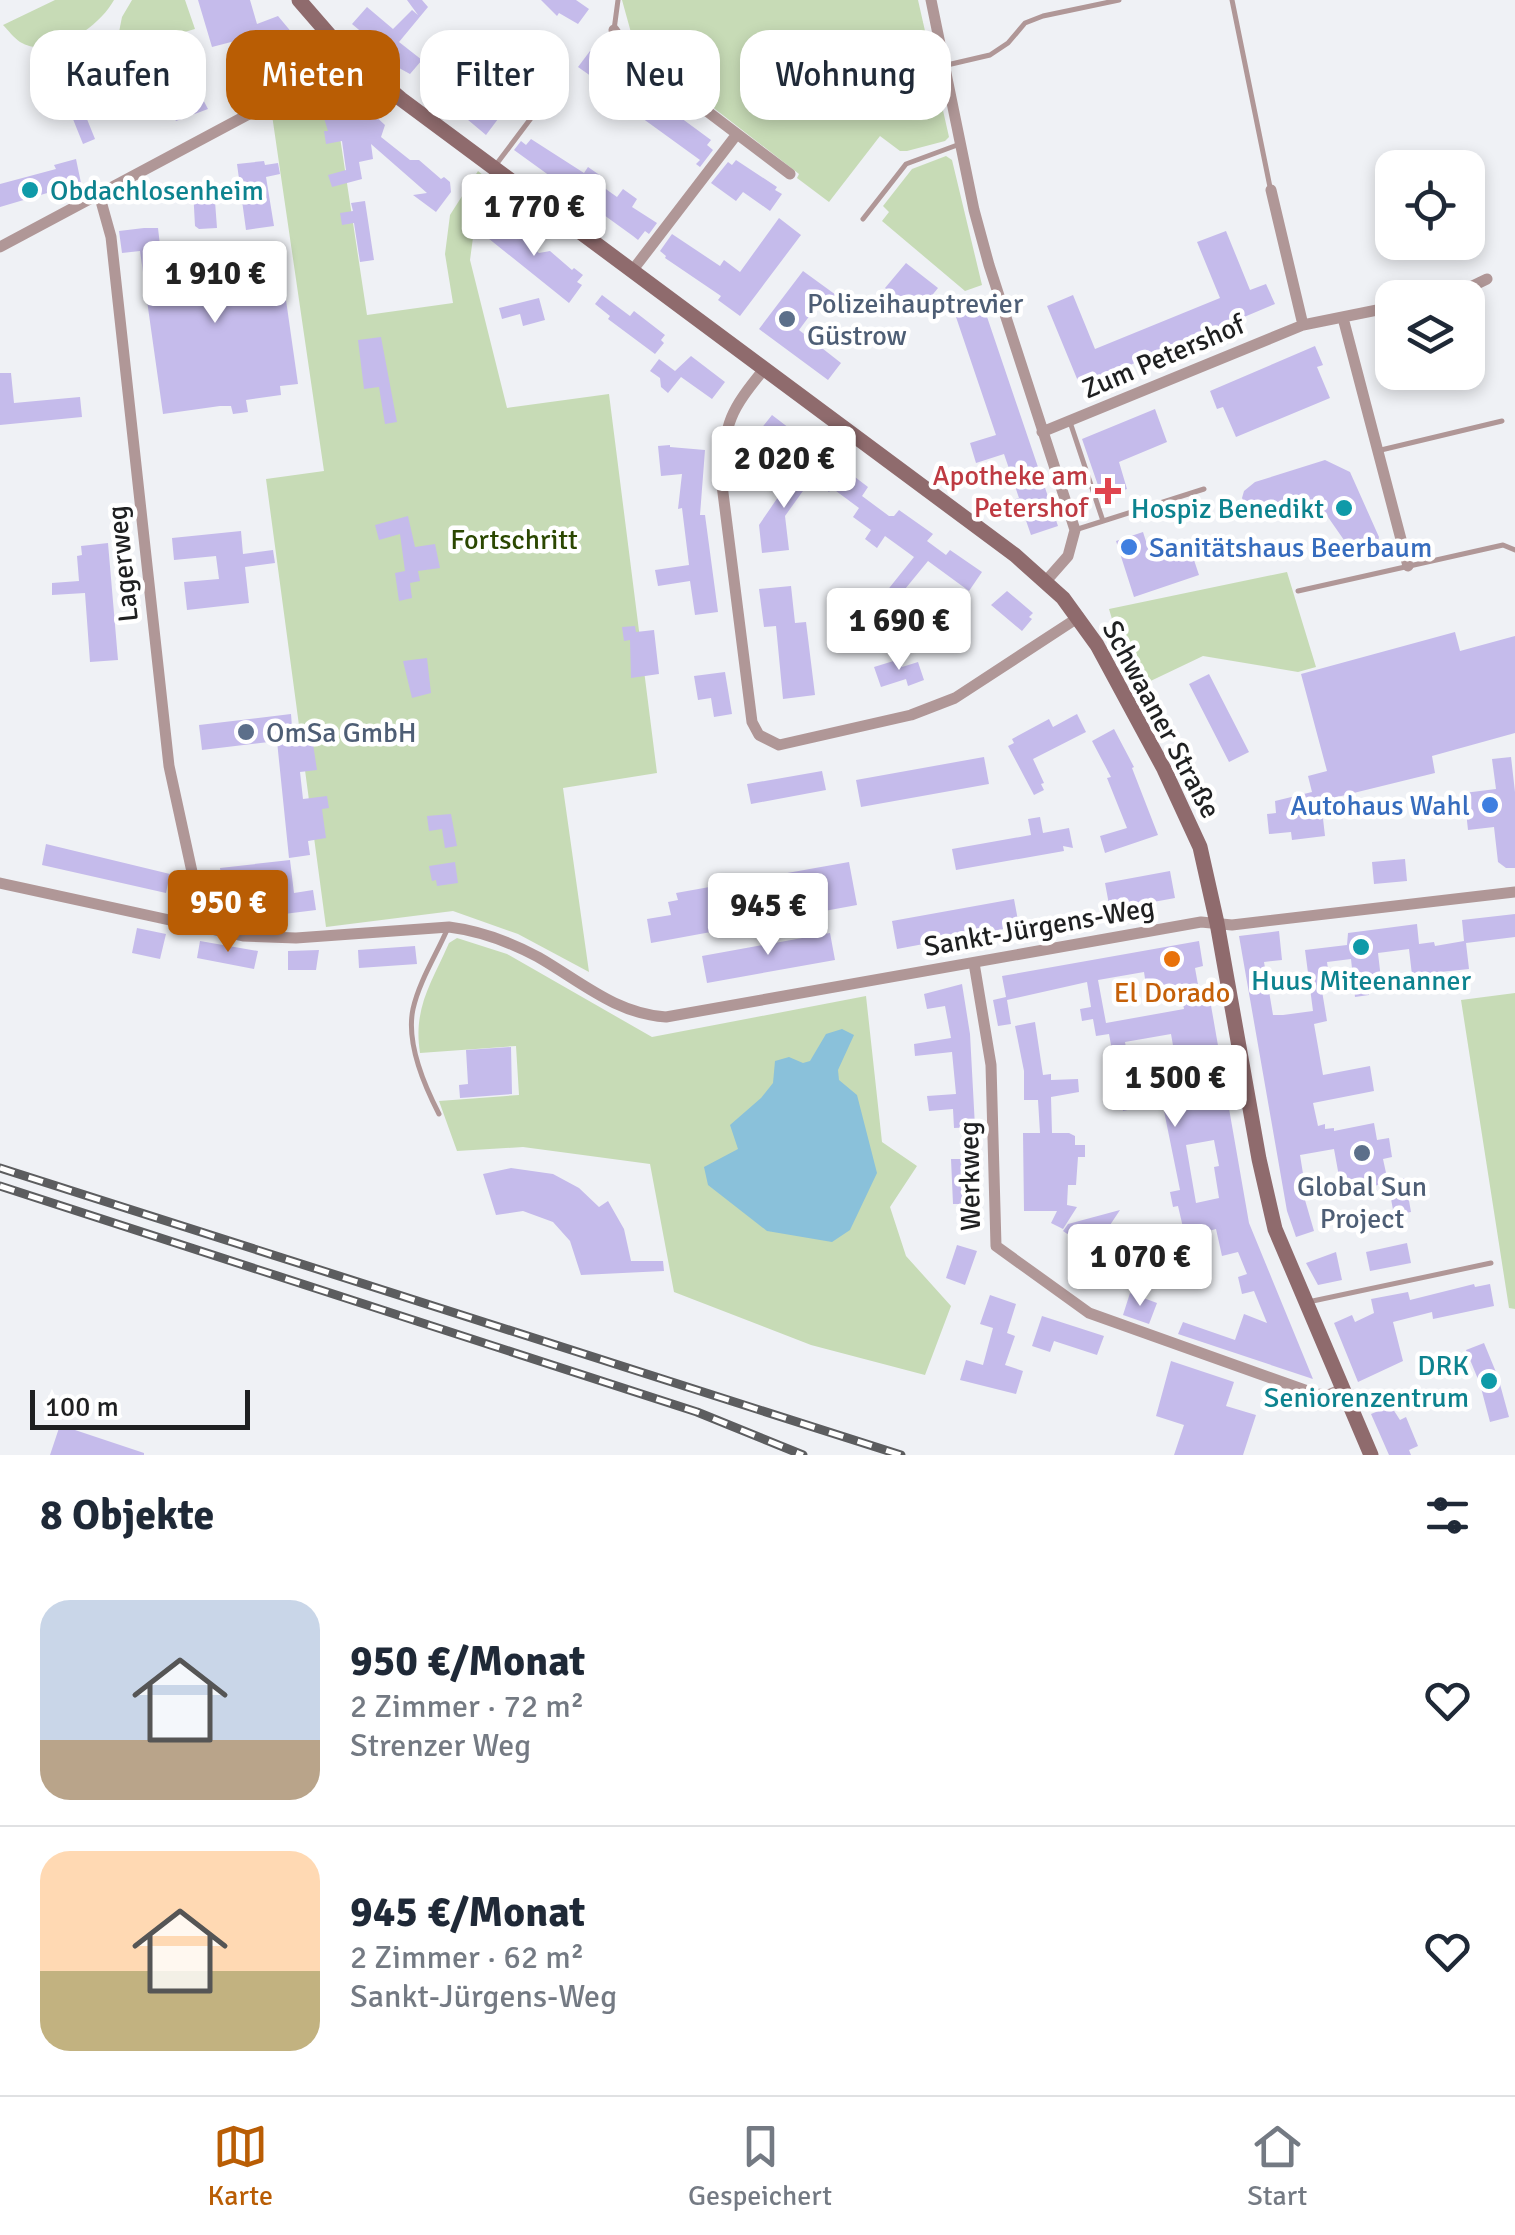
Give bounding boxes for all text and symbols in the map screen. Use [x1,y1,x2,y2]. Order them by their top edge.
chip: Kaufen [30,30,206,120]
chip: Mieten [226,30,400,120]
chip: Filter [420,30,569,120]
chip: Neu [589,30,720,120]
chip: Wohnung [740,30,951,120]
map controls [1375,150,1485,390]
button: locate [1375,150,1485,260]
place label: Obdachlosenheim [50,174,264,208]
pin: 1 770 € [442,174,626,259]
marker: Obdachlosenheim [19,179,41,201]
text: 1 770 € [484,187,584,226]
pin: 1 910 € [123,241,307,326]
text: 1 910 € [165,254,265,293]
button: layers [1375,280,1485,390]
place label: Polizeihauptrevier Güstrow [807,287,1024,353]
street label: Zum Petershof [1077,307,1251,406]
marker: Polizeihauptrevier Güstrow [776,308,798,330]
pin: 2 020 € [692,426,876,511]
text: 2 020 € [734,439,834,478]
place label: Apotheke am Petershof [932,459,1090,525]
marker: Apotheke am Petershof [1097,480,1119,502]
place label: Hospiz Benedikt [1131,492,1324,526]
marker: Hospiz Benedikt [1333,497,1355,519]
street label: Lagerweg [100,504,146,624]
park label: Fortschritt [450,523,578,557]
place label: Sanitätshaus Beerbaum [1149,531,1432,565]
marker: Sanitätshaus Beerbaum [1118,536,1140,558]
pin: 1 690 € [807,588,991,673]
text: 1 690 € [849,601,949,640]
street label: Schwaaner Straße [1095,615,1228,824]
place label: OmSa GmbH [266,716,417,750]
marker: OmSa GmbH [235,721,257,743]
place label: Autohaus Wahl [1290,789,1470,823]
marker: Autohaus Wahl [1479,794,1501,816]
pin: 950 € [158,870,298,955]
pin: 945 € [698,873,838,958]
text: 950 € [190,883,266,922]
text: 945 € [730,886,806,925]
street label: Sankt-Jürgens-Weg [921,890,1157,964]
marker: Huus Miteenanner [1350,936,1372,958]
marker: El Dorado [1161,948,1183,970]
place label: Huus Miteenanner [1251,964,1472,998]
place label: El Dorado [1114,976,1230,1010]
pin: 1 500 € [1083,1045,1267,1130]
text: 1 500 € [1125,1058,1225,1097]
street label: Werkweg [952,1121,988,1231]
marker: Global Sun Project [1351,1142,1373,1164]
place label: Global Sun Project [1297,1170,1427,1236]
pin: 1 070 € [1048,1224,1232,1309]
text: 1 070 € [1090,1237,1190,1276]
place label: DRK Seniorenzentrum [1264,1349,1469,1415]
marker: DRK Seniorenzentrum [1478,1370,1500,1392]
scale bar [30,1385,250,1430]
text: 100 m [45,1390,119,1424]
icon: filters [1420,1488,1475,1543]
text: 8 Objekte [40,1490,214,1541]
text: 950 €/Monat [350,1636,585,1687]
icon: home [120,1640,240,1760]
icon: heart [1420,1673,1475,1728]
text: 2 Zimmer · 72 m² [350,1687,584,1726]
text: Strenzer Weg [350,1726,531,1765]
text: 945 €/Monat [350,1887,585,1938]
icon: home [120,1891,240,2011]
icon: heart [1420,1924,1475,1979]
text: 2 Zimmer · 62 m² [350,1938,584,1977]
text: Sankt-Jürgens-Weg [350,1977,617,2016]
tab: Karte [208,2119,273,2213]
tab: Gespeichert [688,2119,832,2213]
tab: Start [1247,2119,1307,2213]

